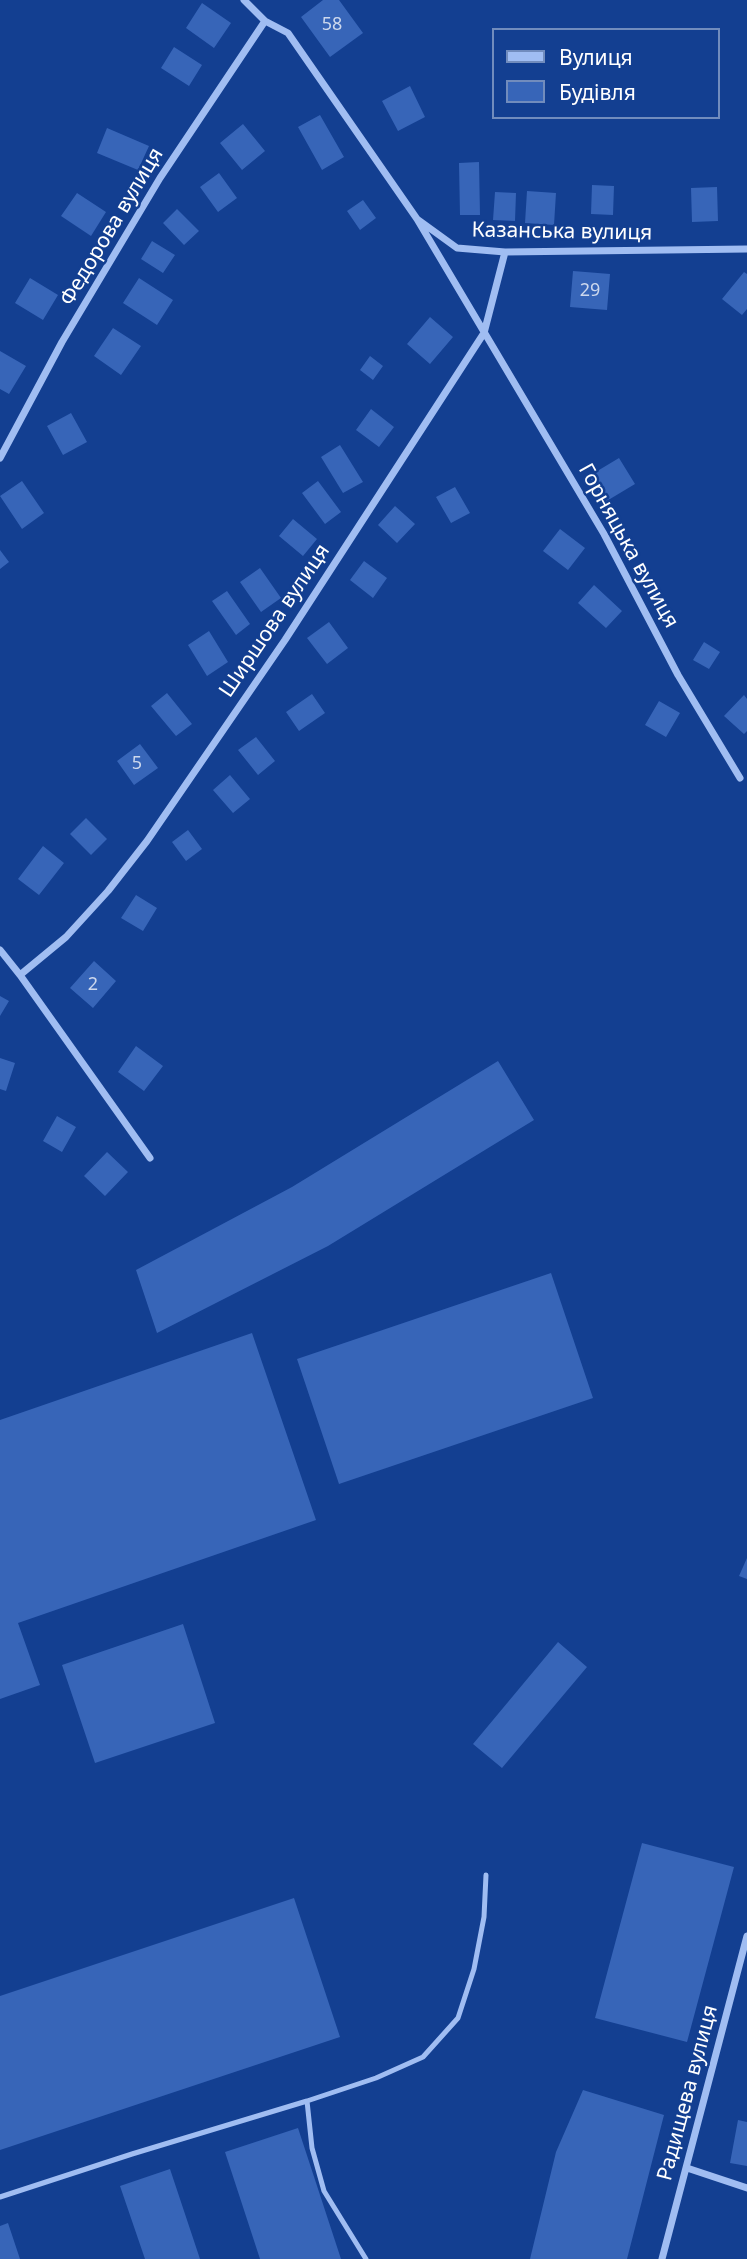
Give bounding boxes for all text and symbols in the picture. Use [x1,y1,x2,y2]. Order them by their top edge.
house number: 58 [322,14,342,36]
legend [491,28,719,119]
text: Вулиця [559,43,633,71]
text: Будівля [559,78,636,106]
street label: Федорова вулиця [55,144,169,310]
street label: Казанська вулиця [471,218,653,246]
house number: 29 [580,280,600,302]
street label: Горняцька вулиця [572,459,684,633]
street label: Ширшова вулиця [214,540,336,702]
house number: 5 [132,753,142,775]
house number: 2 [88,974,98,996]
street label: Радищева вулиця [652,2002,724,2184]

